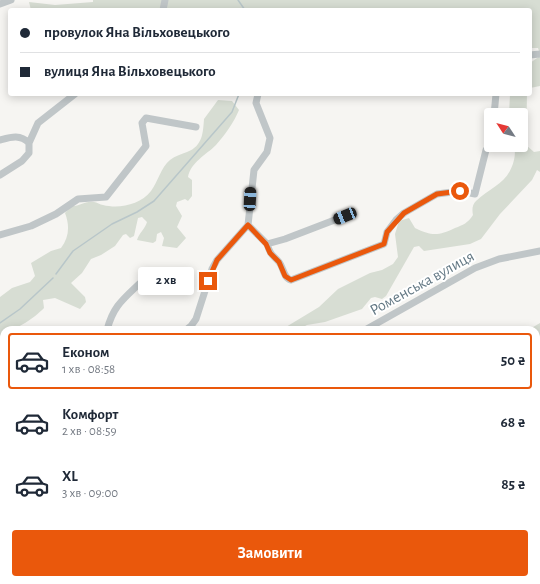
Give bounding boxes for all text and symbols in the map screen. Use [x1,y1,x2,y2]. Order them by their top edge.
text: провулок Яна Вільховецького [44,25,230,40]
text: вулиця Яна Вільховецького [44,64,216,79]
north arrow [484,108,528,152]
map controls [484,108,528,152]
route start [451,182,469,200]
car [243,187,257,211]
car [332,206,358,226]
street label: Роменська вулиця [367,248,477,319]
callout: 2 хв [138,267,194,295]
route end [199,272,217,290]
text: 2 хв [156,274,176,287]
icon: car [14,343,50,379]
text: Економ [62,345,110,360]
text: 50 ₴ [501,353,526,368]
text: 1 хв · 08:58 [62,363,115,376]
icon: car [14,405,50,441]
text: Комфорт [62,407,118,422]
text: 68 ₴ [500,415,526,430]
text: 2 хв · 08:59 [62,425,117,438]
icon: car [14,467,50,503]
text: XL [62,469,78,484]
text: 85 ₴ [501,477,526,492]
text: 3 хв · 09:00 [62,487,118,500]
button: Замовити [12,530,528,576]

